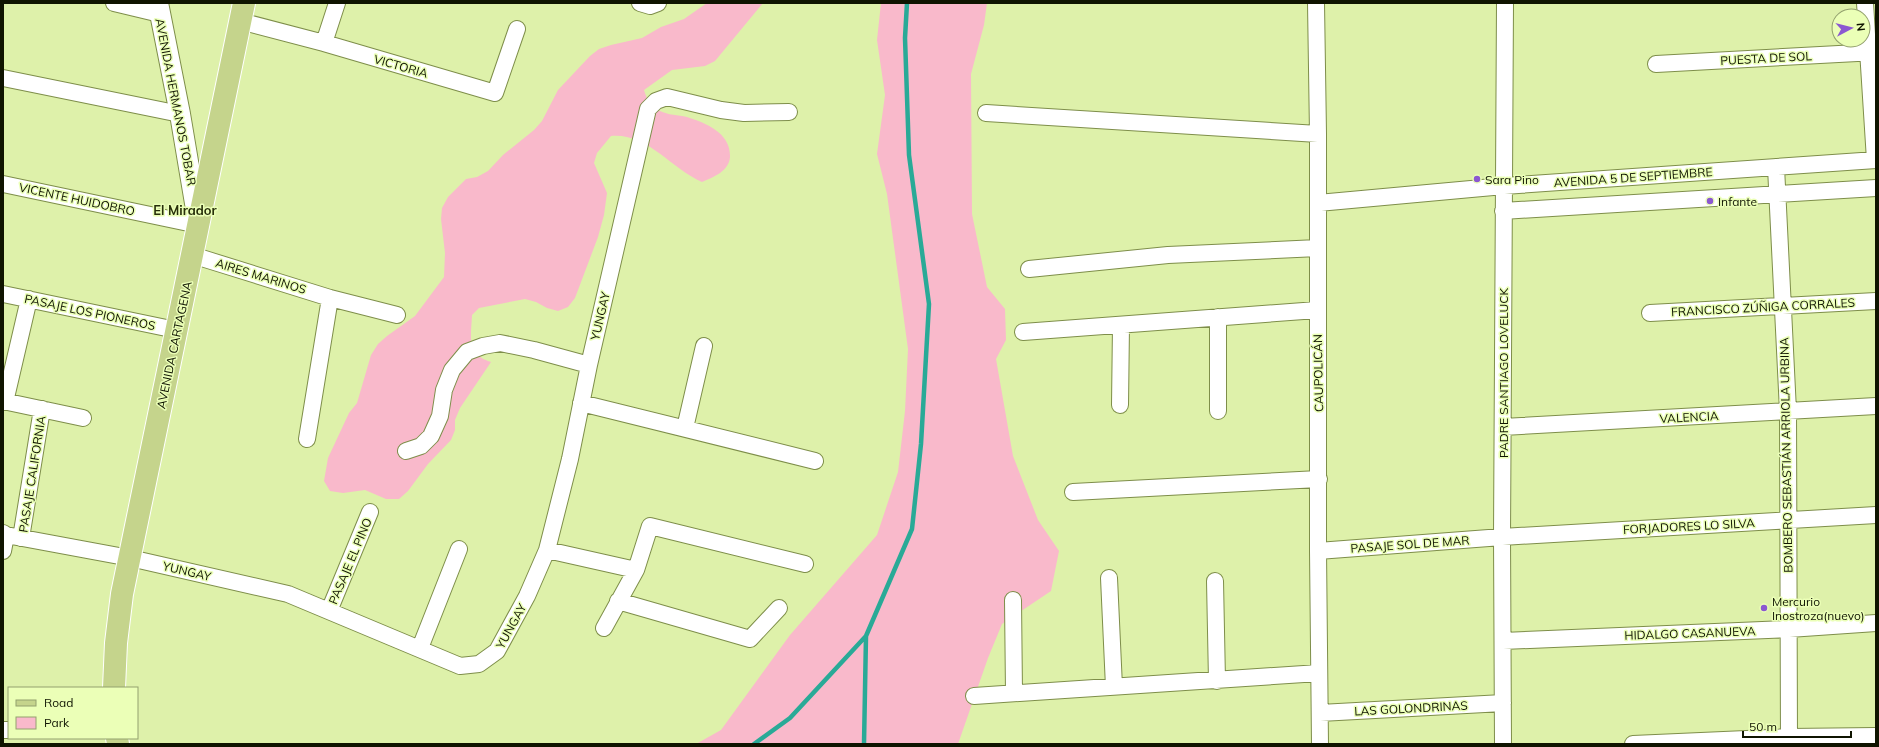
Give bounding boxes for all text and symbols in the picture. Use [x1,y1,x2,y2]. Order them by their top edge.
north arrow [1831,8,1871,48]
street label: AVENIDA HERMANOS TOBAR [152,17,200,187]
text: N [1853,22,1868,32]
street label: PUESTA DE SOL [1720,48,1813,68]
street label: VICTORIA [372,51,430,81]
street label: AVENIDA 5 DE SEPTIEMBRE [1553,164,1713,190]
place label: Sara Pino [1485,172,1539,187]
marker: Sara Pino [1472,174,1482,184]
street label: VICENTE HUIDOBRO [18,179,136,219]
place label: Infante [1718,194,1757,209]
marker: Infante [1705,196,1715,206]
district label: El Mirador [153,202,218,218]
street label: AIRES MARINOS [214,255,308,297]
street label: AVENIDA CARTAGENA [153,280,195,410]
street label: PADRE SANTIAGO LOVELUCK [1496,288,1511,458]
street label: YUNGAY [587,290,613,343]
street label: PASAJE LOS PIONEROS [23,291,157,333]
street label: FRANCISCO ZÚÑIGA CORRALES [1671,295,1855,319]
street label: CAUPOLICÁN [1310,334,1326,412]
street label: BOMBERO SEBASTIÁN ARRIOLA URBINA [1776,337,1796,573]
street label: VALENCIA [1659,408,1719,426]
street label: PASAJE CALIFORNIA [15,414,49,533]
street label: FORJADORES LO SILVA [1623,515,1755,537]
street label: PASAJE EL PINO [325,516,375,606]
street label: PASAJE SOL DE MAR [1350,532,1470,556]
street label: YUNGAY [160,558,213,584]
place label: Mercurio Inostroza(nuevo) [1772,594,1865,623]
street label: YUNGAY [492,600,530,652]
marker: Mercurio Inostroza(nuevo) [1759,603,1769,613]
street label: HIDALGO CASANUEVA [1624,623,1756,643]
legend [8,687,138,739]
text: Road [44,695,73,710]
street label: LAS GOLONDRINAS [1354,698,1468,718]
scale bar [1743,713,1851,739]
text: Park [44,715,70,730]
text: 50 m [1749,719,1777,734]

